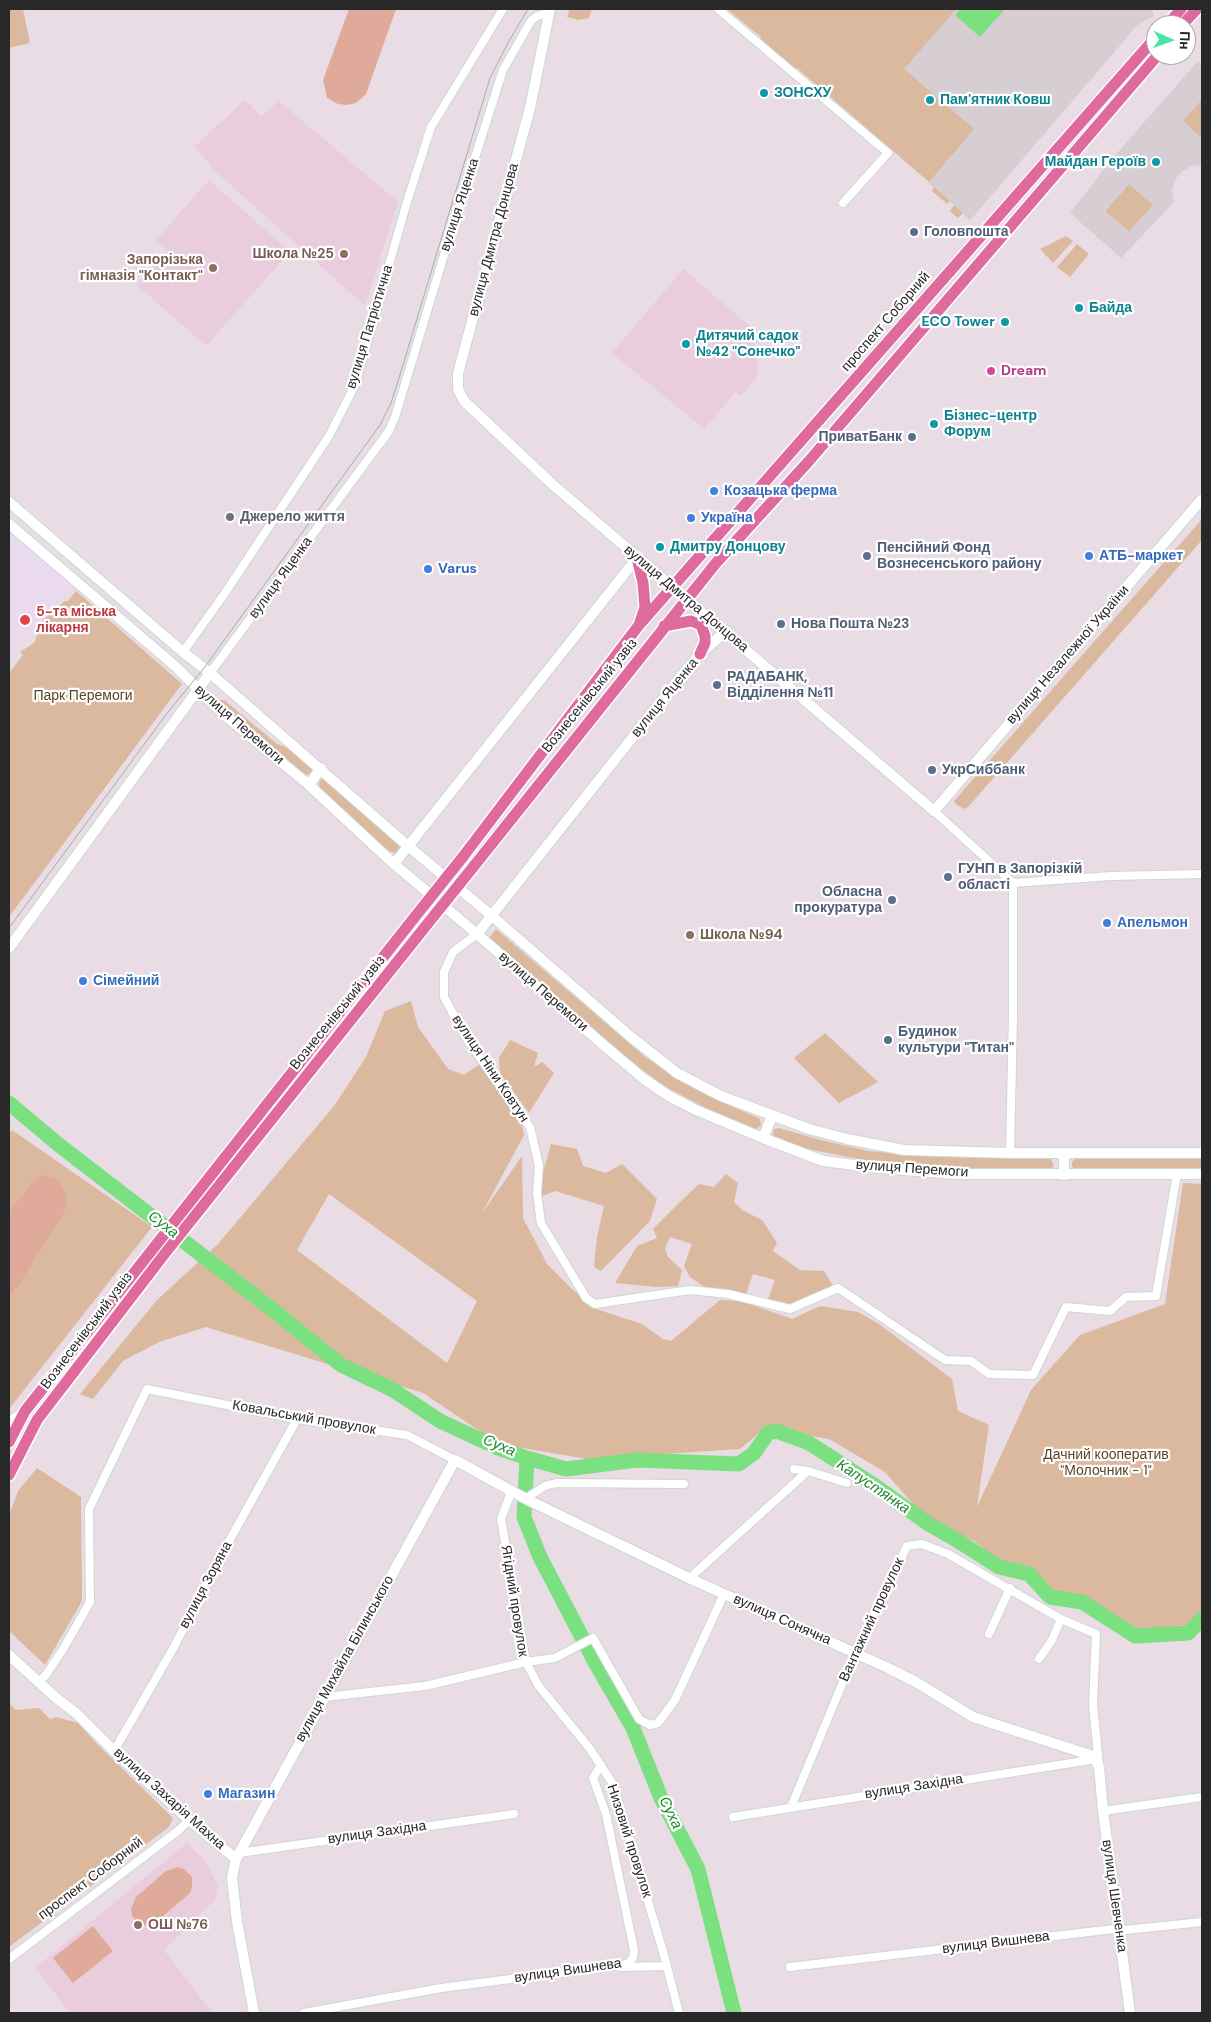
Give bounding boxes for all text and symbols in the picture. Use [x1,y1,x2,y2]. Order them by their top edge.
north arrow [1146,15,1196,65]
text: Пн [1176,31,1194,50]
place label: ЗОНСХУ [774,85,831,101]
marker: ЗОНСХУ [758,87,770,99]
place label: Пам'ятник Ковш [940,92,1051,108]
marker: Пам'ятник Ковш [924,94,936,106]
place label: Майдан Героїв [1045,154,1146,170]
street label: вулиця Яценка [437,156,483,254]
marker: Майдан Героїв [1150,156,1162,168]
street label: вулиця Дмитра Донцова [465,162,523,318]
place label: Головпошта [924,224,1009,240]
marker: Головпошта [908,226,920,238]
place label: Школа №25 [253,246,334,262]
marker: Школа №25 [338,248,350,260]
place label: Запорізька гімназія "Контакт" [80,252,203,284]
marker: Запорізька гімназія "Контакт" [207,262,219,274]
street label: вулиця Патріотична [343,263,397,391]
street label: проспект Соборний [838,269,934,375]
place label: Байда [1089,300,1132,316]
marker: Байда [1073,302,1085,314]
place label: ECO Tower [921,314,995,330]
marker: ECO Tower [999,316,1011,328]
place label: Дитячий садок №42 "Сонечко" [696,328,800,361]
marker: Дитячий садок №42 "Сонечко" [680,338,692,350]
place label: Dream [1001,363,1046,379]
marker: Dream [985,365,997,377]
place label: Бізнес-центр Форум [944,408,1037,441]
marker: Бізнес-центр Форум [928,418,940,430]
place label: ПриватБанк [818,429,902,445]
marker: ПриватБанк [906,431,918,443]
place label: Козацька ферма [724,483,837,499]
marker: Козацька ферма [708,485,720,497]
place label: Джерело життя [240,509,345,525]
place label: Україна [701,510,753,526]
marker: Джерело життя [224,511,236,523]
marker: Україна [685,512,697,524]
street label: вулиця Яценка [246,534,316,622]
place label: Дмитру Донцову [670,539,786,555]
place label: Пенсійний Фонд Вознесенського району [877,540,1042,572]
marker: Дмитру Донцову [654,541,666,553]
street label: вулиця Дмитра Донцова [620,542,752,656]
place label: АТБ-маркет [1099,548,1183,564]
marker: Пенсійний Фонд Вознесенського району [861,550,873,562]
marker: АТБ-маркет [1083,550,1095,562]
place label: Varus [438,561,477,577]
marker: Varus [422,563,434,575]
street label: вулиця Незалежної України [1003,582,1133,728]
place label: 5-та міська лікарня [36,604,116,636]
marker: 5-та міська лікарня [18,613,32,627]
place label: Нова Пошта №23 [791,616,910,632]
marker: Нова Пошта №23 [775,618,787,630]
street label: Вознесенівський узвіз [539,636,641,756]
street label: вулиця Яценка [628,655,702,741]
place label: РАДАБАНК, Відділення №11 [727,669,833,702]
marker: РАДАБАНК, Відділення №11 [711,679,723,691]
street label: вулиця Перемоги [191,682,287,768]
park label: Парк Перемоги [33,688,133,704]
place label: УкрСиббанк [942,762,1025,778]
marker: УкрСиббанк [926,764,938,776]
place label: ГУНП в Запорізкій області [958,861,1082,894]
marker: ГУНП в Запорізкій області [942,871,954,883]
place label: Обласна прокуратура [794,884,882,916]
marker: Обласна прокуратура [886,894,898,906]
place label: Апельмон [1117,915,1188,931]
marker: Апельмон [1101,917,1113,929]
place label: Школа №94 [700,927,783,943]
marker: Школа №94 [684,929,696,941]
street label: вулиця Перемоги [495,949,591,1035]
street label: Вознесенівський узвіз [287,953,389,1073]
place label: Сімейний [93,973,159,989]
marker: Сімейний [77,975,89,987]
street label: вулиця Ніни Ковтун [448,1012,532,1126]
place label: Будинок культури "Титан" [898,1024,1014,1056]
marker: Будинок культури "Титан" [882,1034,894,1046]
street label: вулиця Перемоги [855,1157,969,1181]
water label: Суха [144,1207,182,1243]
street label: Вознесенівський узвіз [38,1269,136,1393]
street label: Ковальський провулок [231,1397,377,1439]
water label: Суха [480,1431,518,1461]
park label: Дачний кооператив "Молочник - 1" [1043,1447,1169,1480]
water label: Капустянка [833,1456,913,1518]
street label: вулиця Зоряна [176,1539,236,1631]
street label: Ягідний провулок [497,1544,531,1658]
street label: Вантажний провулок [836,1555,908,1685]
street label: вулиця Михайла Білинського [292,1573,398,1745]
street label: вулиця Сонячна [731,1591,833,1649]
street label: вулиця Захарія Махна [110,1744,228,1854]
street label: вулиця Західна [864,1771,964,1803]
street label: Низовий провулок [603,1782,655,1900]
place label: Магазин [218,1786,275,1802]
marker: Магазин [202,1788,214,1800]
water label: Суха [654,1794,686,1832]
street label: вулиця Західна [327,1818,427,1848]
street label: проспект Соборний [35,1834,147,1924]
street label: вулиця Шевченка [1098,1839,1130,1953]
place label: ОШ №76 [148,1917,208,1933]
marker: ОШ №76 [132,1919,144,1931]
street label: вулиця Вишнева [941,1928,1051,1958]
street label: вулиця Вишнева [513,1955,623,1987]

